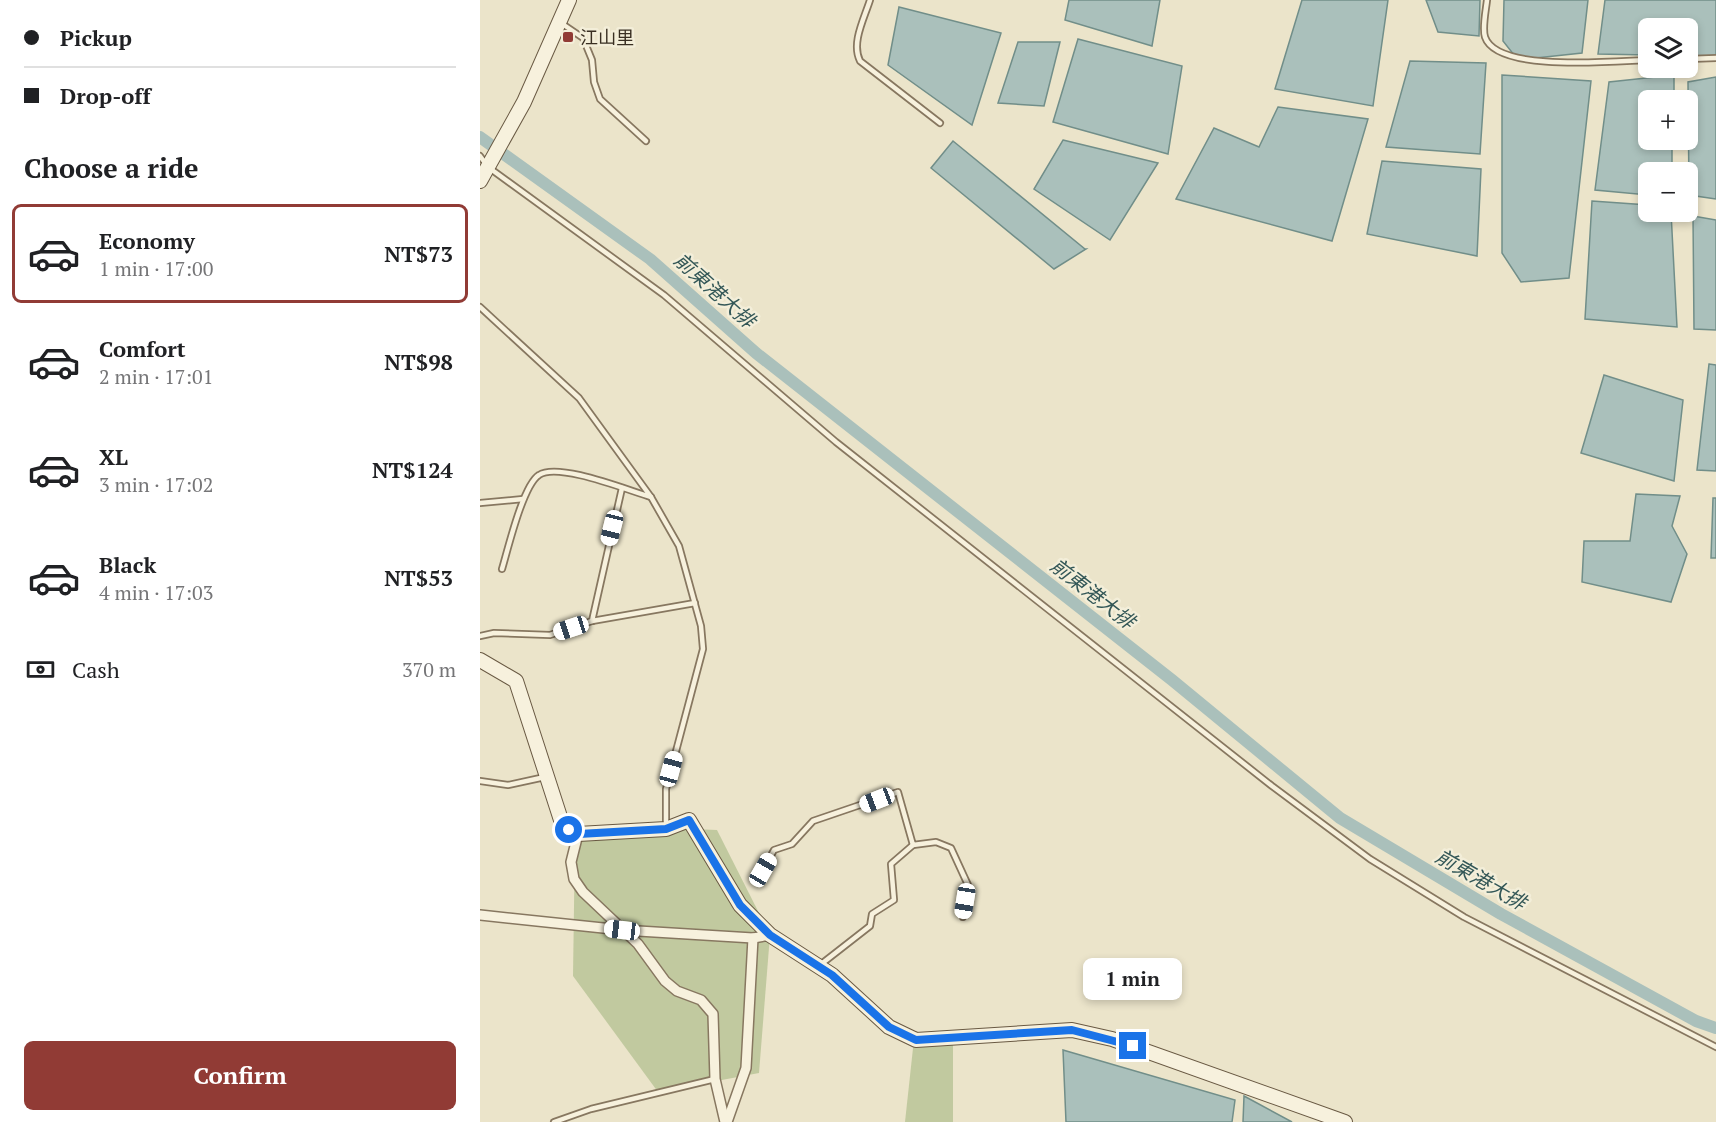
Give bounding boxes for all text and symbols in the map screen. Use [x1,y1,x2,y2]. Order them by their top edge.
map controls [1638,18,1698,222]
button: layers [1638,18,1698,78]
text: Pickup [60,23,132,52]
place label: 江山里 [580,25,634,49]
marker: 江山里 [561,30,575,44]
text: Drop-off [60,81,151,110]
button: + [1638,90,1698,150]
text: Choose a ride [24,150,199,186]
button: − [1638,162,1698,222]
text: Economy [99,226,195,255]
icon: car [27,227,81,281]
text: NT$73 [384,239,453,268]
water label: 前東港大排 [669,247,763,335]
text: 1 min · 17:00 [99,255,213,282]
text: Comfort [99,334,185,363]
icon: car [27,335,81,389]
text: NT$98 [384,347,453,376]
text: 2 min · 17:01 [99,363,213,390]
text: XL [99,442,128,471]
icon: car [27,443,81,497]
text: NT$124 [372,455,453,484]
text: 3 min · 17:02 [99,471,213,498]
car [599,508,625,548]
text: Black [99,550,156,579]
icon: car [27,551,81,605]
water label: 前東港大排 [1045,552,1143,636]
text: NT$53 [384,563,453,592]
text: 4 min · 17:03 [99,579,213,606]
car [551,614,591,642]
icon: cash [24,653,57,686]
text: Cash [72,655,120,684]
text: 370 m [402,656,456,683]
car [658,749,684,789]
car [857,785,897,815]
route start [555,816,582,843]
water label: 前東港大排 [1431,842,1534,917]
car [746,850,780,890]
car [953,882,977,920]
car [603,919,641,941]
callout: 1 min [1084,959,1182,1001]
text: 1 min [1105,965,1160,992]
route end [1119,1032,1146,1059]
button: Confirm [24,1041,456,1110]

